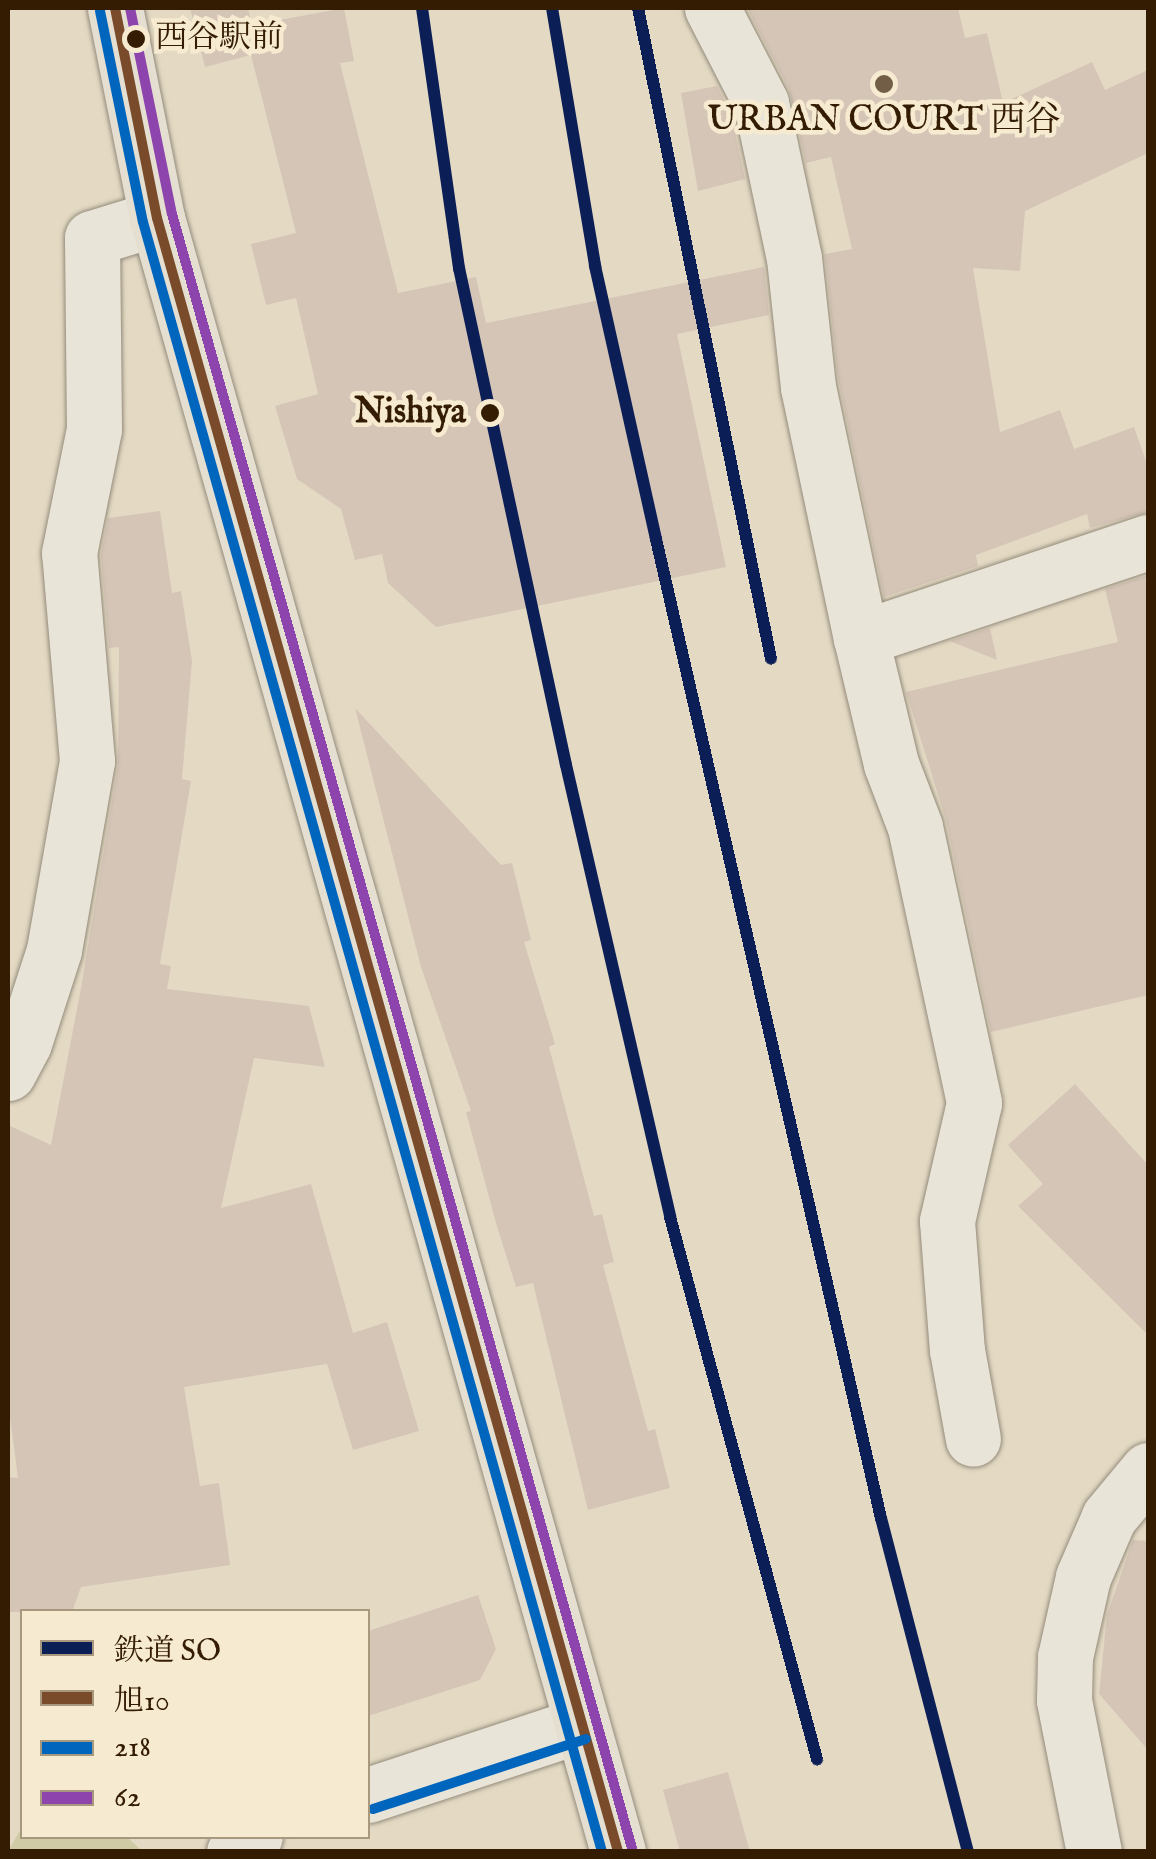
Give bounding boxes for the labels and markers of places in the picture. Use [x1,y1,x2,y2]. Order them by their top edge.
place label: 西谷駅前 [155,20,283,58]
marker: 西谷駅前 [126,29,146,49]
marker: URBAN COURT 西谷 [873,73,895,95]
place label: URBAN COURT 西谷 [707,100,1061,142]
place label: Nishiya [354,392,466,434]
marker: Nishiya [475,398,505,428]

